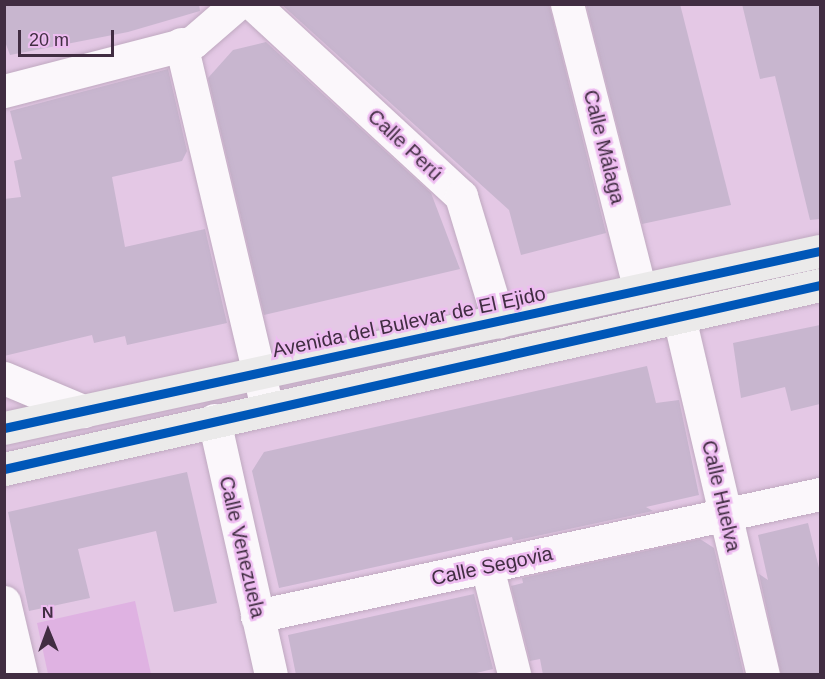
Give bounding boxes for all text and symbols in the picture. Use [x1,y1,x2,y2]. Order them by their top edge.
scale bar [21,18,117,56]
text: 20 m [29,30,69,50]
street label: Calle Málaga [578,87,630,207]
street label: Calle Perú [363,104,447,186]
street label: Avenida del Bulevar de El Ejido [270,281,548,363]
street label: Calle Huelva [697,438,745,554]
street label: Calle Venezuela [214,474,270,620]
street label: Calle Segovia [429,541,555,591]
north arrow [18,601,78,661]
text: N [42,604,54,621]

